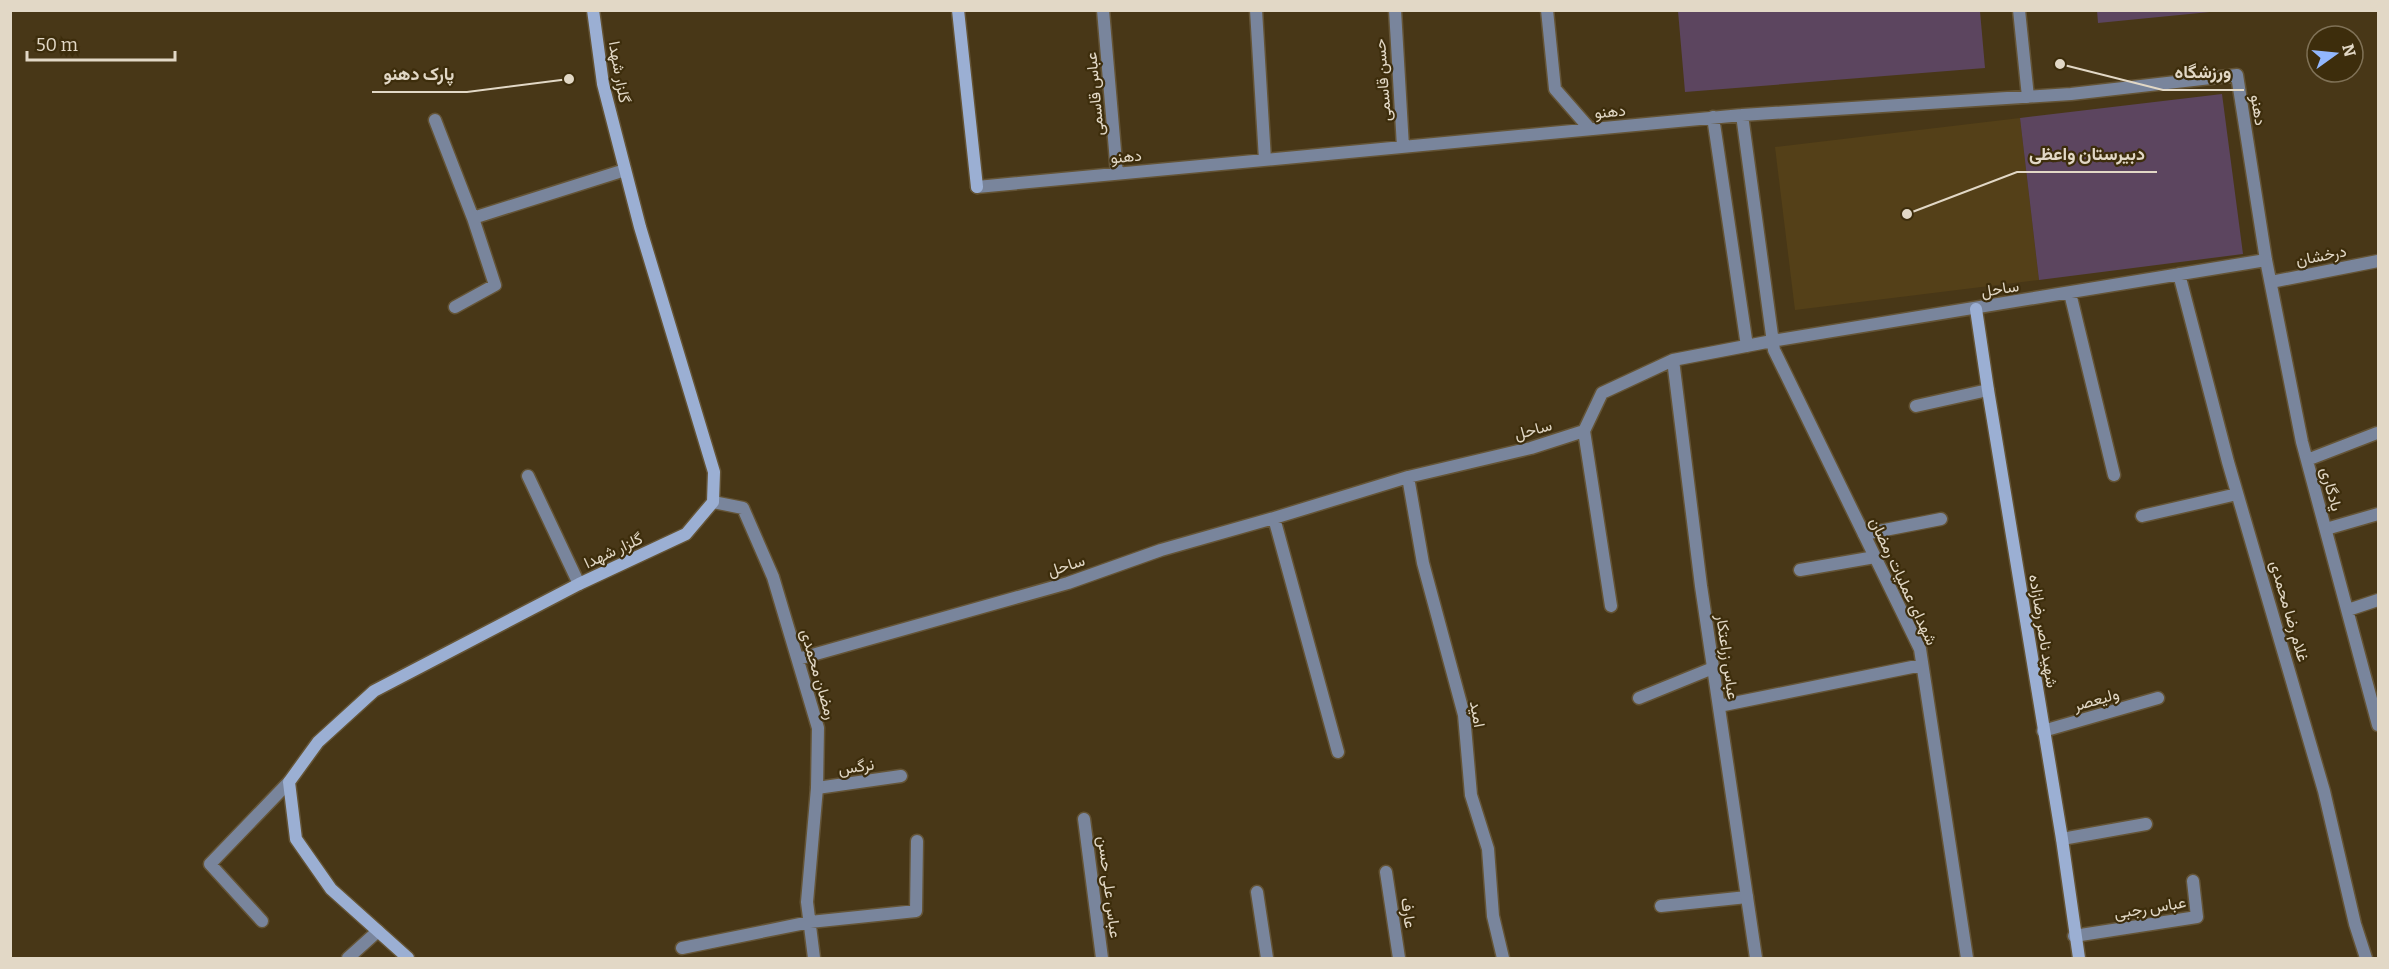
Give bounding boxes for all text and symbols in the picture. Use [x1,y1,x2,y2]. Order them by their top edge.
scale bar [27,24,176,62]
north arrow [2305,24,2365,84]
text: 50 m [36,34,78,56]
street label: حسن قاسمی [1370,38,1396,122]
street label: گلزار شهدا [604,40,634,105]
text: N [2338,42,2360,59]
street label: عباس قاسمی [1081,51,1109,137]
callout: ورزشگاه [2163,54,2244,90]
callout: پارک دهنو [372,56,467,92]
text: ورزشگاه [2175,61,2231,83]
text: پارک دهنو [384,63,455,86]
street label: دهنو [2246,93,2270,127]
street label: دهنو [1594,101,1627,123]
callout: دبیرستان واعظی [2017,136,2157,172]
text: دبیرستان واعظی [2029,143,2145,165]
street label: دهنو [1110,146,1143,168]
street label: درخشان [2294,241,2348,271]
street label: ساحل [1980,276,2021,302]
street label: ساحل [1512,415,1554,445]
street label: یادگاری [2316,465,2346,513]
street label: شهدای عملیات رمضان [1865,514,1941,648]
street label: گلزار شهدا [581,529,646,573]
street label: ساحل [1045,551,1088,581]
street label: غلام رضا محمدی [2265,558,2313,664]
street label: شهید ناصر رضازاده [2024,573,2062,689]
street label: عباس زراعتکار [1711,612,1743,701]
street label: رمضان محمدی [796,627,840,722]
street label: ولیعصر [2070,684,2121,716]
street label: امید [1466,699,1489,729]
street label: نرگس [837,755,875,779]
street label: عباس علی حسن [1093,835,1125,939]
street label: عباس رجبی [2113,892,2188,924]
street label: عارف [1396,897,1420,930]

